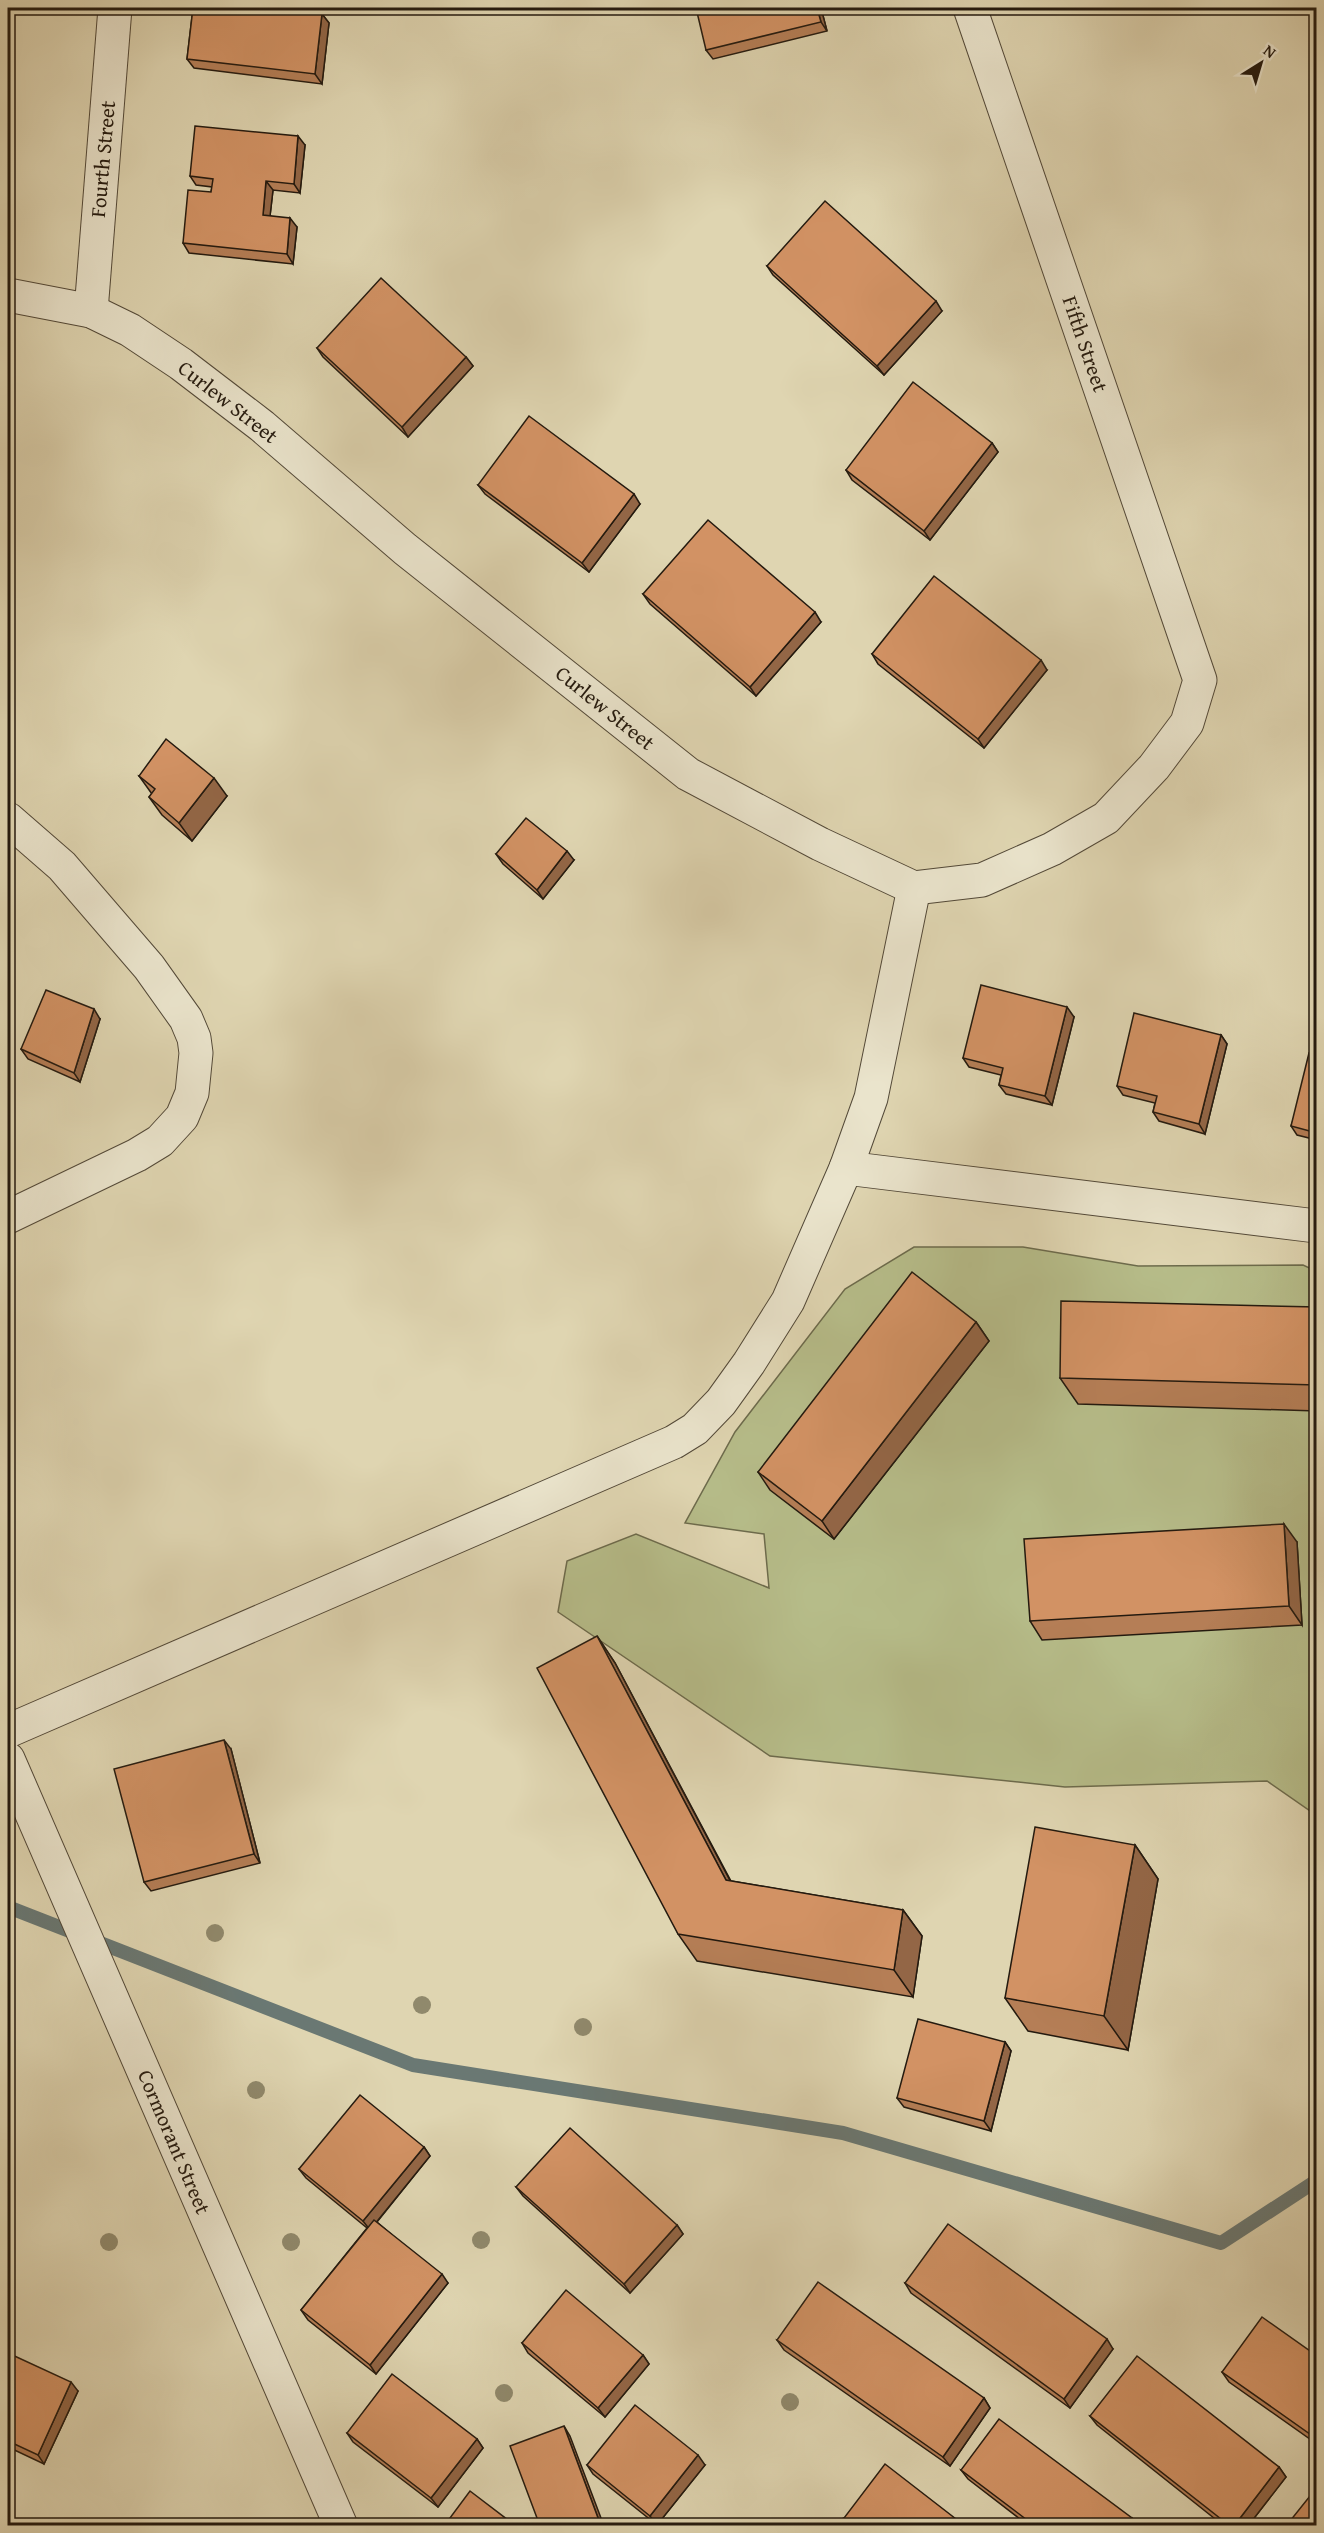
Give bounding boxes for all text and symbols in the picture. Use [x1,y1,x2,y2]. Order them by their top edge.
north arrow [1231,33,1291,93]
text: N [1259,38,1282,64]
street label: Fourth Street [82,99,123,219]
street label: Fifth Street [1055,292,1117,397]
street label: Curlew Street [172,353,286,451]
street label: Curlew Street [549,658,662,758]
street label: Cormorant Street [130,2065,219,2219]

